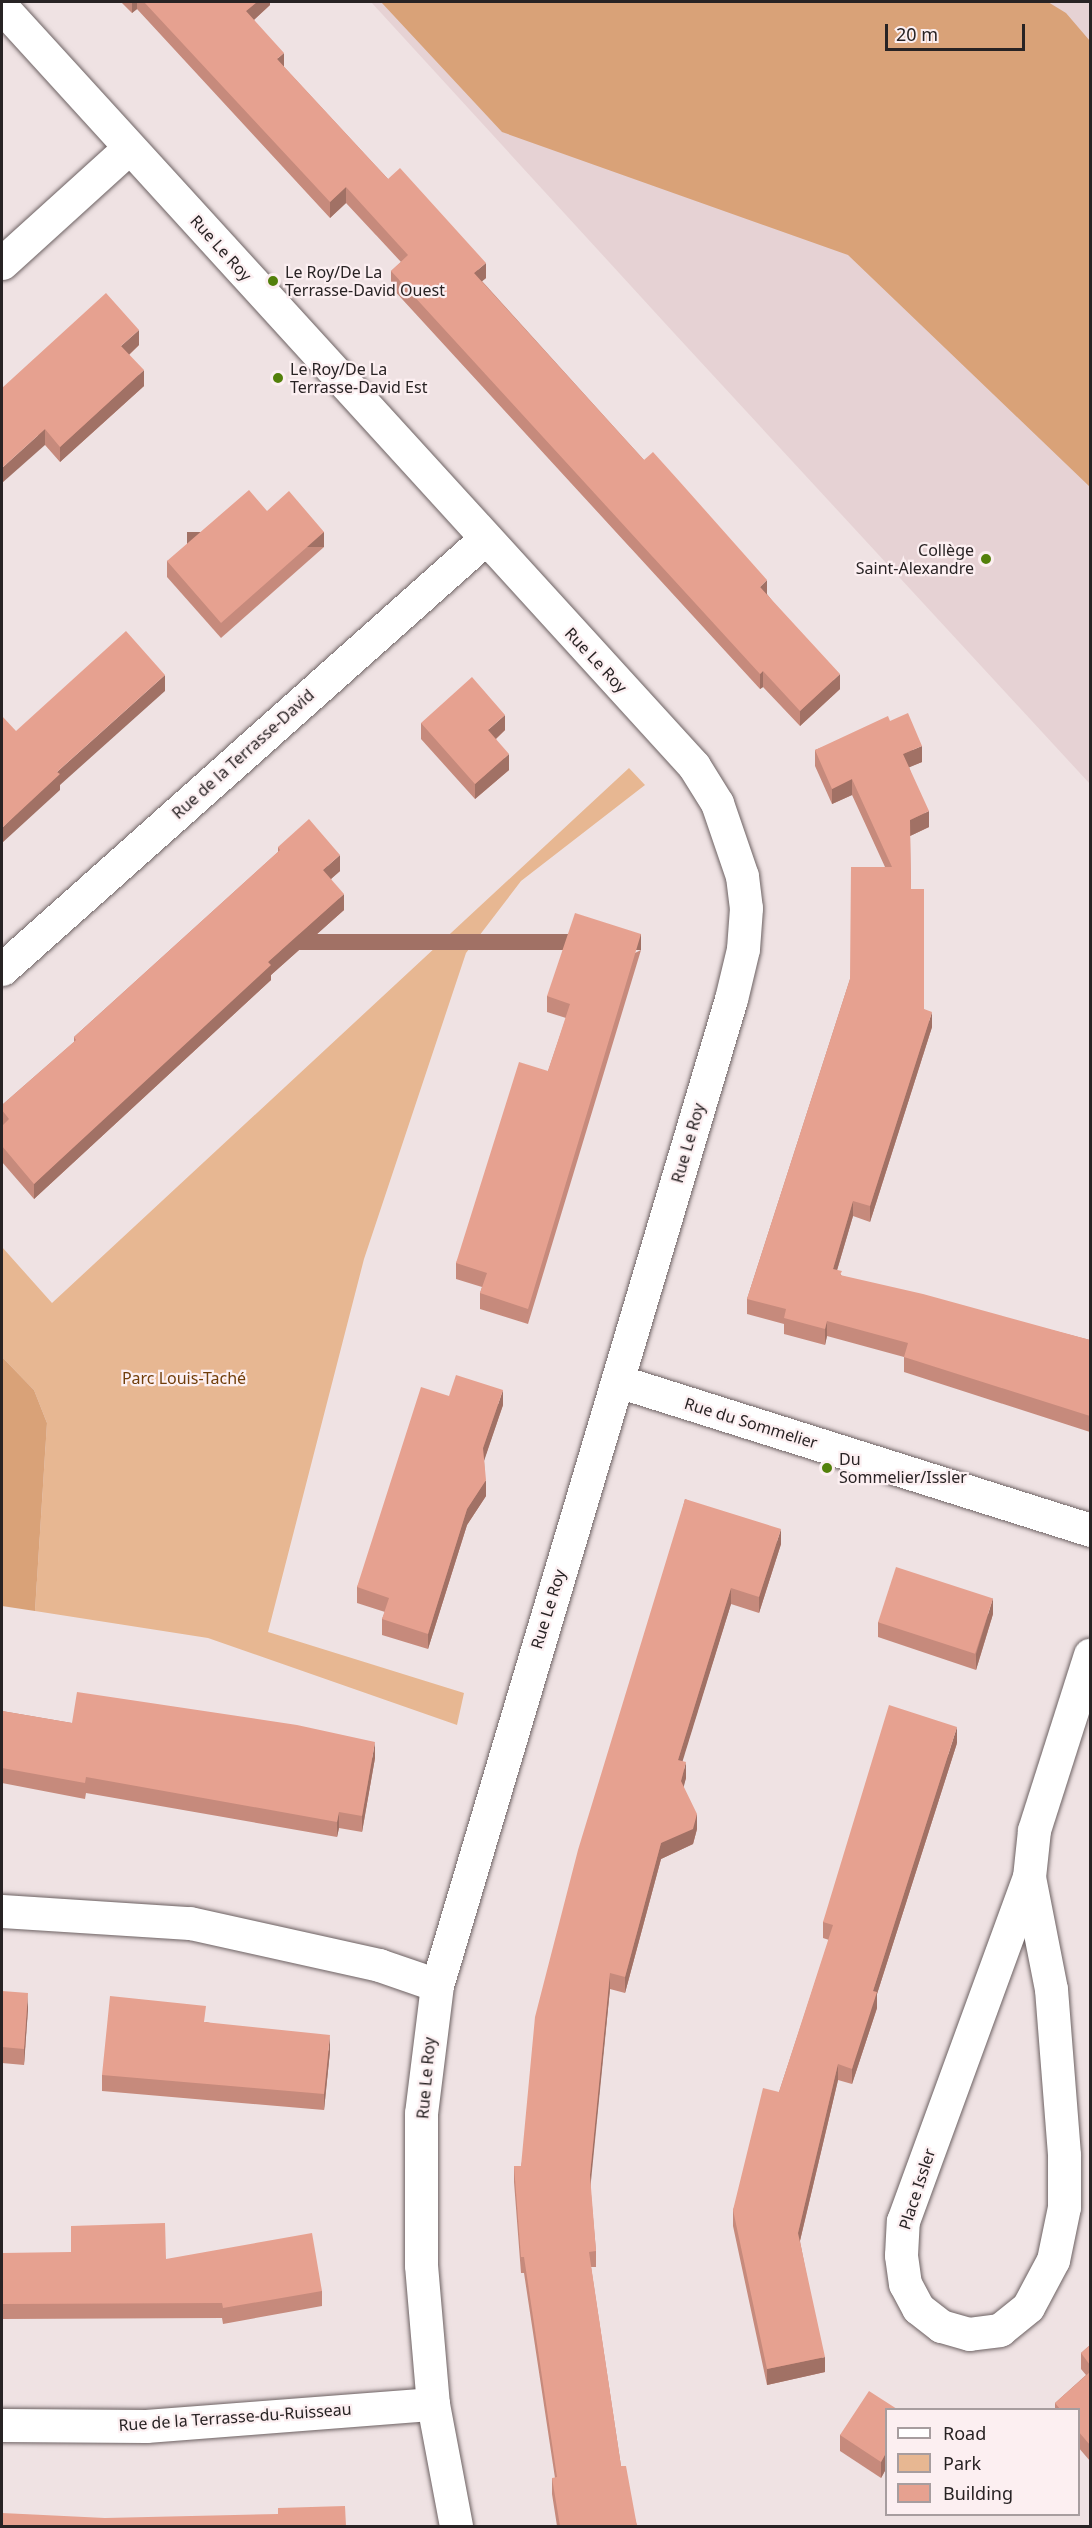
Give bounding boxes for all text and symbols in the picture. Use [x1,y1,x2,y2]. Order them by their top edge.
scale bar [888,12,1028,50]
text: 20 m [896,22,938,46]
street label: Rue Le Roy [186,211,256,285]
place label: Le Roy/De La Terrasse-David Ouest [285,262,445,300]
marker: Le Roy/De La Terrasse-David Ouest [266,274,280,288]
place label: Le Roy/De La Terrasse-David Est [290,359,427,397]
marker: Le Roy/De La Terrasse-David Est [271,371,285,385]
place label: Collège Saint-Alexandre [856,540,974,578]
marker: Collège Saint-Alexandre [979,552,993,566]
street label: Rue Le Roy [561,623,631,697]
street label: Rue de la Terrasse-David [168,685,318,823]
street label: Rue Le Roy [667,1101,709,1185]
park label: Parc Louis-Taché [122,1368,246,1388]
street label: Rue du Sommelier [682,1394,820,1452]
place label: Du Sommelier/Issler [839,1449,967,1487]
marker: Du Sommelier/Issler [820,1461,834,1475]
street label: Rue Le Roy [527,1567,569,1651]
street label: Rue Le Roy [413,2036,439,2120]
street label: Place Issler [895,2146,939,2232]
street label: Rue de la Terrasse-du-Ruisseau [118,2399,352,2435]
legend [885,2408,1080,2516]
text: Road [943,2421,986,2445]
text: Park [943,2451,981,2475]
text: Building [943,2481,1013,2505]

